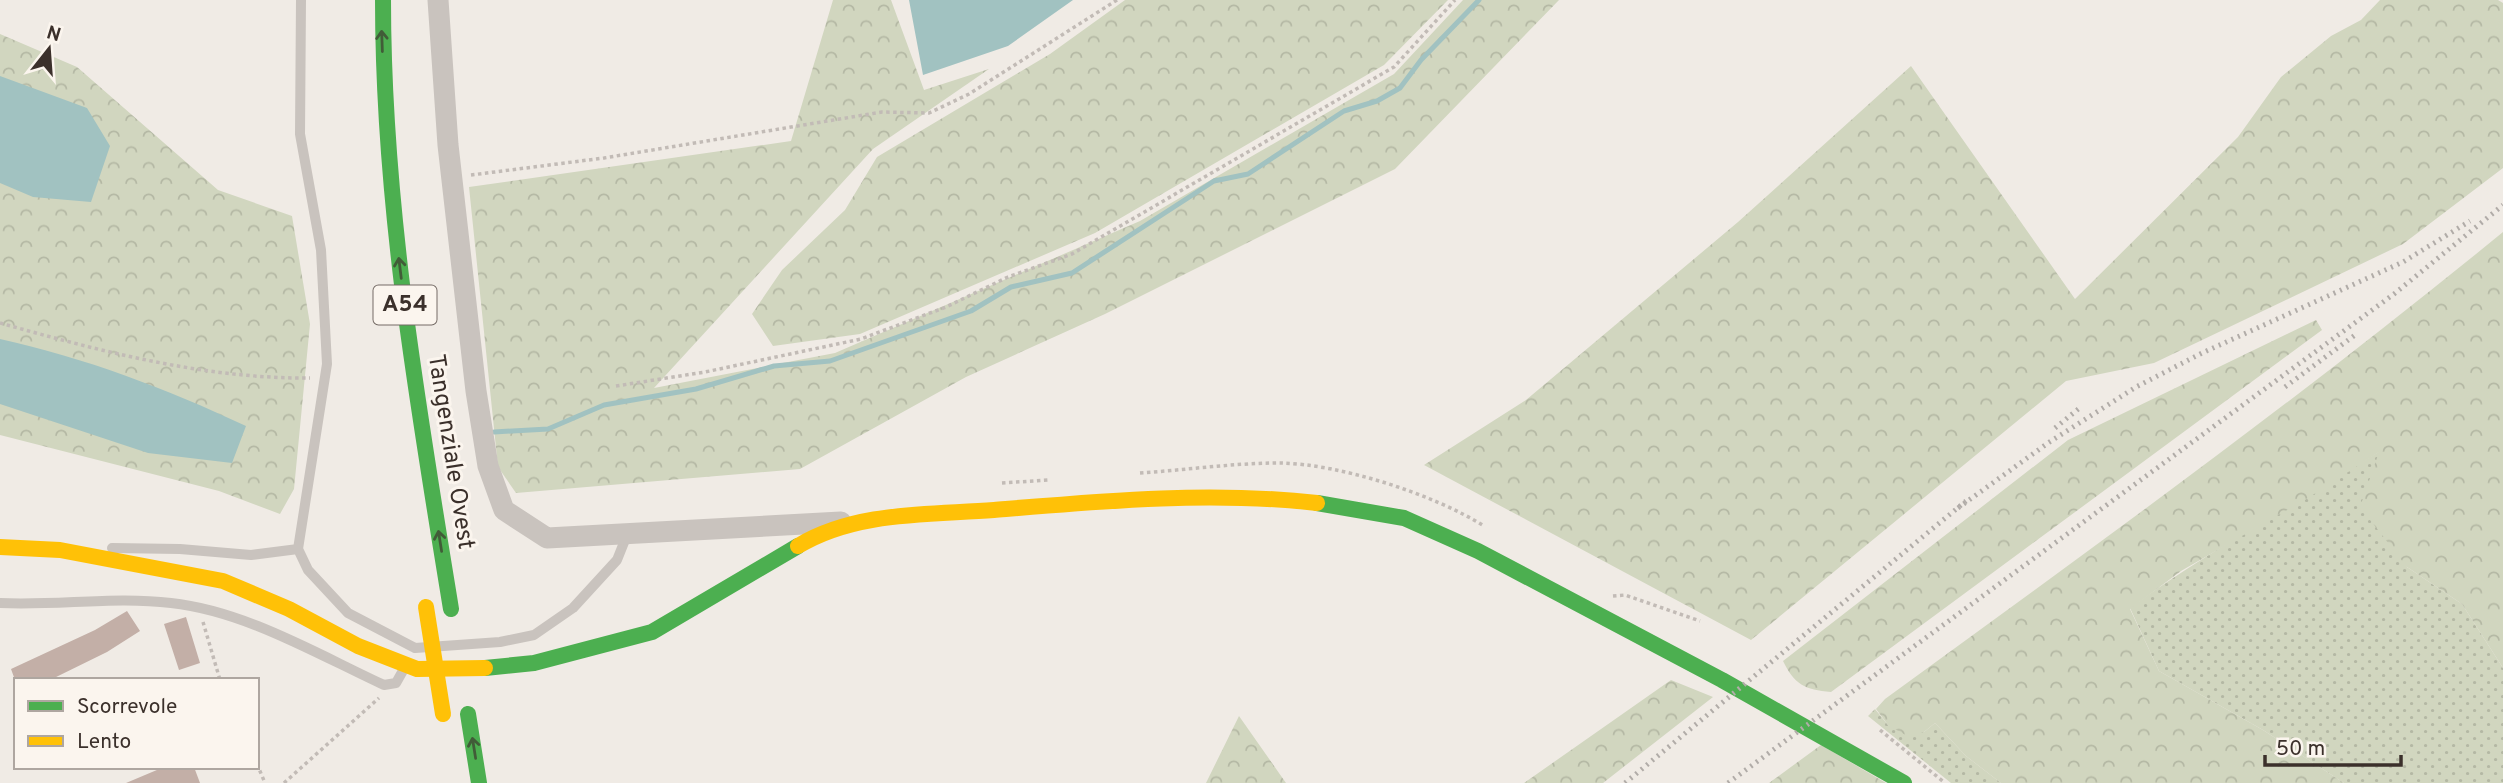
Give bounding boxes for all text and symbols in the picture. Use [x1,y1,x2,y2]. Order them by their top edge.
north arrow [14,14,84,84]
text: N [43,21,63,48]
one-way arrow [376,30,389,53]
one-way arrow [393,257,406,279]
road number: A54 [374,286,436,324]
street label: Tangenziale Ovest [420,352,480,552]
one-way arrow [433,530,446,553]
legend [14,678,259,769]
text: Scorrevole [77,694,177,721]
scale bar [2265,724,2402,768]
text: Lento [77,729,131,756]
text: 50 m [2276,736,2325,763]
one-way arrow [467,737,480,760]

